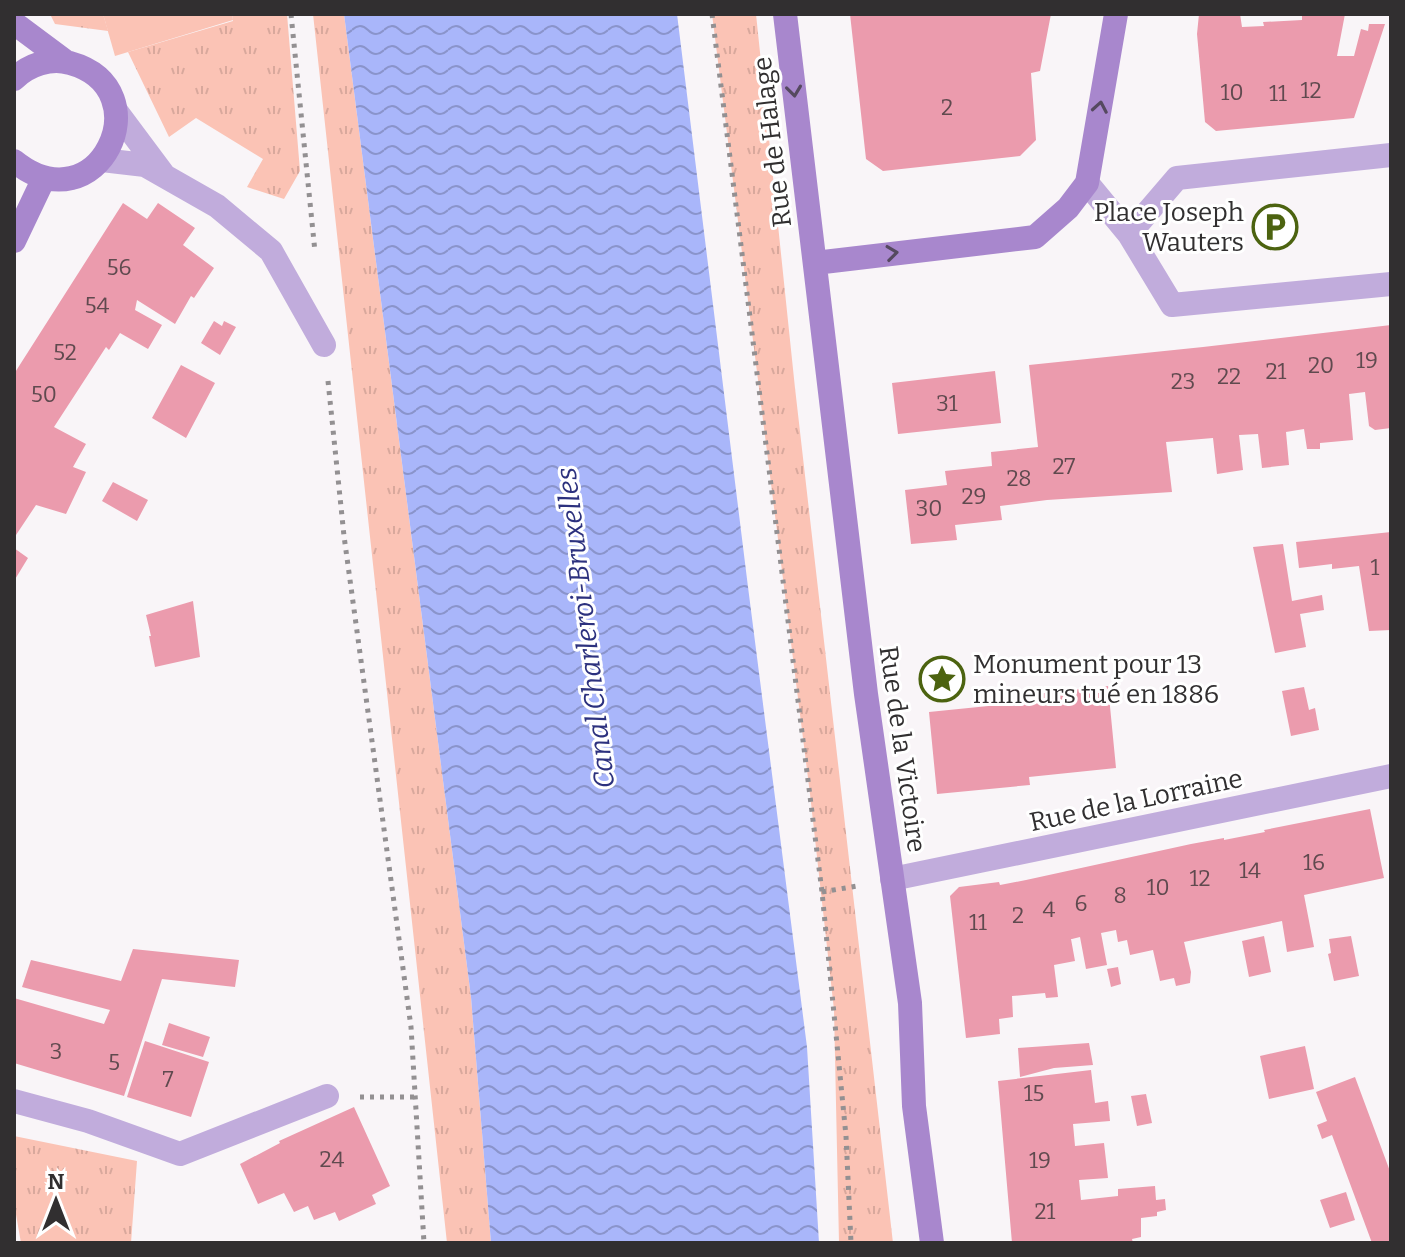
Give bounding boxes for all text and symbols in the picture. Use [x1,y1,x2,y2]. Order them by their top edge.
street label: Rue de Halage [747,55,798,229]
house number: 12 [1301,77,1321,104]
house number: 10 [1220,79,1244,106]
house number: 11 [1269,80,1287,107]
one-way arrow [785,85,802,98]
house number: 2 [941,94,953,121]
one-way arrow [1091,100,1108,113]
place label: Place Joseph Wauters [1094,197,1244,258]
parking icon: Place Joseph Wauters [1251,203,1299,251]
one-way arrow [886,245,899,262]
house number: 56 [107,254,131,281]
house number: 54 [85,292,109,319]
house number: 52 [53,339,77,366]
house number: 19 [1356,347,1378,374]
house number: 20 [1308,352,1334,379]
house number: 21 [1266,358,1287,385]
house number: 22 [1217,363,1241,390]
house number: 23 [1171,368,1195,395]
house number: 50 [31,381,57,408]
house number: 31 [936,390,958,417]
house number: 27 [1053,453,1075,480]
house number: 28 [1006,465,1032,492]
water label: Canal Charleroi-Bruxelles [549,466,622,790]
house number: 29 [962,483,986,510]
house number: 30 [916,495,942,522]
house number: 1 [1371,554,1380,581]
street label: Rue de la Victoire [873,644,932,854]
place label: Monument pour 13 mineurs tué en 1886 [973,649,1219,710]
place icon: Monument pour 13 mineurs tué en 1886 [918,655,966,703]
street label: Rue de la Lorraine [1027,763,1245,838]
house number: 16 [1303,849,1325,876]
house number: 14 [1239,857,1261,884]
house number: 12 [1190,865,1210,892]
house number: 10 [1146,874,1170,901]
house number: 8 [1113,882,1127,909]
house number: 6 [1075,890,1087,917]
house number: 4 [1043,896,1056,923]
house number: 2 [1012,902,1024,929]
house number: 11 [969,909,987,936]
house number: 3 [50,1038,62,1065]
house number: 5 [108,1049,120,1076]
house number: 7 [162,1066,174,1093]
house number: 15 [1024,1080,1044,1107]
house number: 24 [320,1146,345,1173]
house number: 19 [1029,1147,1051,1174]
north arrow [16,1161,96,1241]
text: N [48,1168,65,1195]
house number: 21 [1035,1198,1056,1225]

